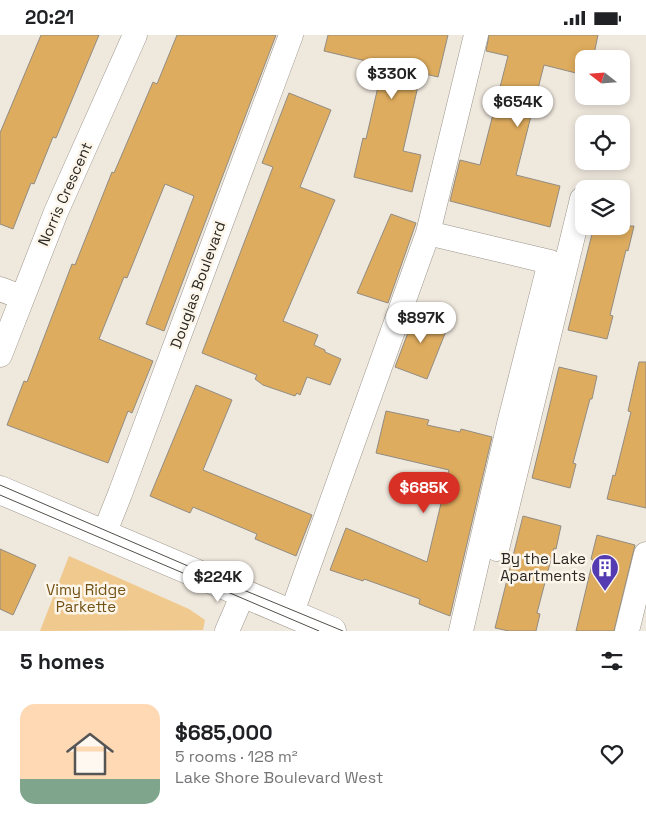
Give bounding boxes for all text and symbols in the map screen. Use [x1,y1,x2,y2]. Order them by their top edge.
text: 20:21 [25,5,74,30]
north arrow [575,50,630,105]
map controls [575,50,630,235]
pin: $330K [357,57,427,100]
text: $330K [367,63,417,84]
pin: $654K [483,86,553,128]
text: $654K [493,91,543,112]
button: locate [575,115,630,170]
street label: Norris Crescent [33,139,96,249]
button: layers [575,180,630,235]
street label: Douglas Boulevard [166,219,229,351]
pin: $897K [386,301,456,344]
text: $897K [397,307,445,328]
pin: $685K [389,471,459,514]
text: $685K [400,477,448,498]
place label: By the Lake Apartments [500,549,586,585]
building icon: By the Lake Apartments [590,553,620,592]
pin: $224K [183,561,253,603]
text: $224K [194,566,242,587]
park label: Vimy Ridge Parkette [46,580,126,616]
icon: filters [598,647,626,675]
text: 5 homes [20,648,105,675]
text: $685,000 [175,719,273,746]
icon: home [60,724,120,784]
icon: heart [598,740,626,768]
text: 5 rooms · 128 m² [175,746,298,767]
text: Lake Shore Boulevard West [175,767,383,788]

